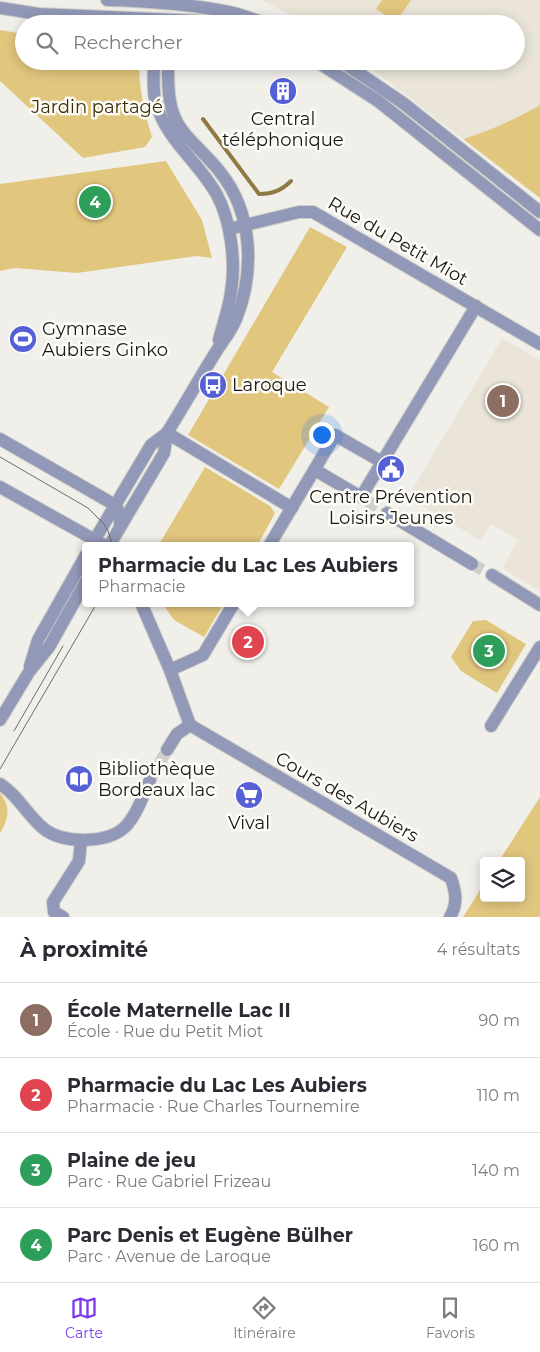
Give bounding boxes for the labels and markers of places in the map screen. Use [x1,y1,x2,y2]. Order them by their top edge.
building icon: Central téléphonique [268,76,298,106]
place label: Central téléphonique [222,108,344,151]
pin: 4 [79,183,111,221]
place label: Gymnase Aubiers Ginko [42,318,168,361]
sports icon: Gymnase Aubiers Ginko [8,324,38,354]
bus stop icon: Laroque [198,370,228,400]
place label: Laroque [232,374,307,396]
pin: 1 [487,382,519,420]
public building icon: Centre Prévention Loisirs Jeunes [376,454,406,484]
place label: Centre Prévention Loisirs Jeunes [309,486,473,529]
pin: 2 [232,623,264,661]
pin: 3 [473,632,505,670]
place label: Bibliothèque Bordeaux lac [98,758,215,801]
library icon: Bibliothèque Bordeaux lac [64,764,94,794]
supermarket icon: Vival [234,780,264,810]
place label: Vival [228,812,270,834]

